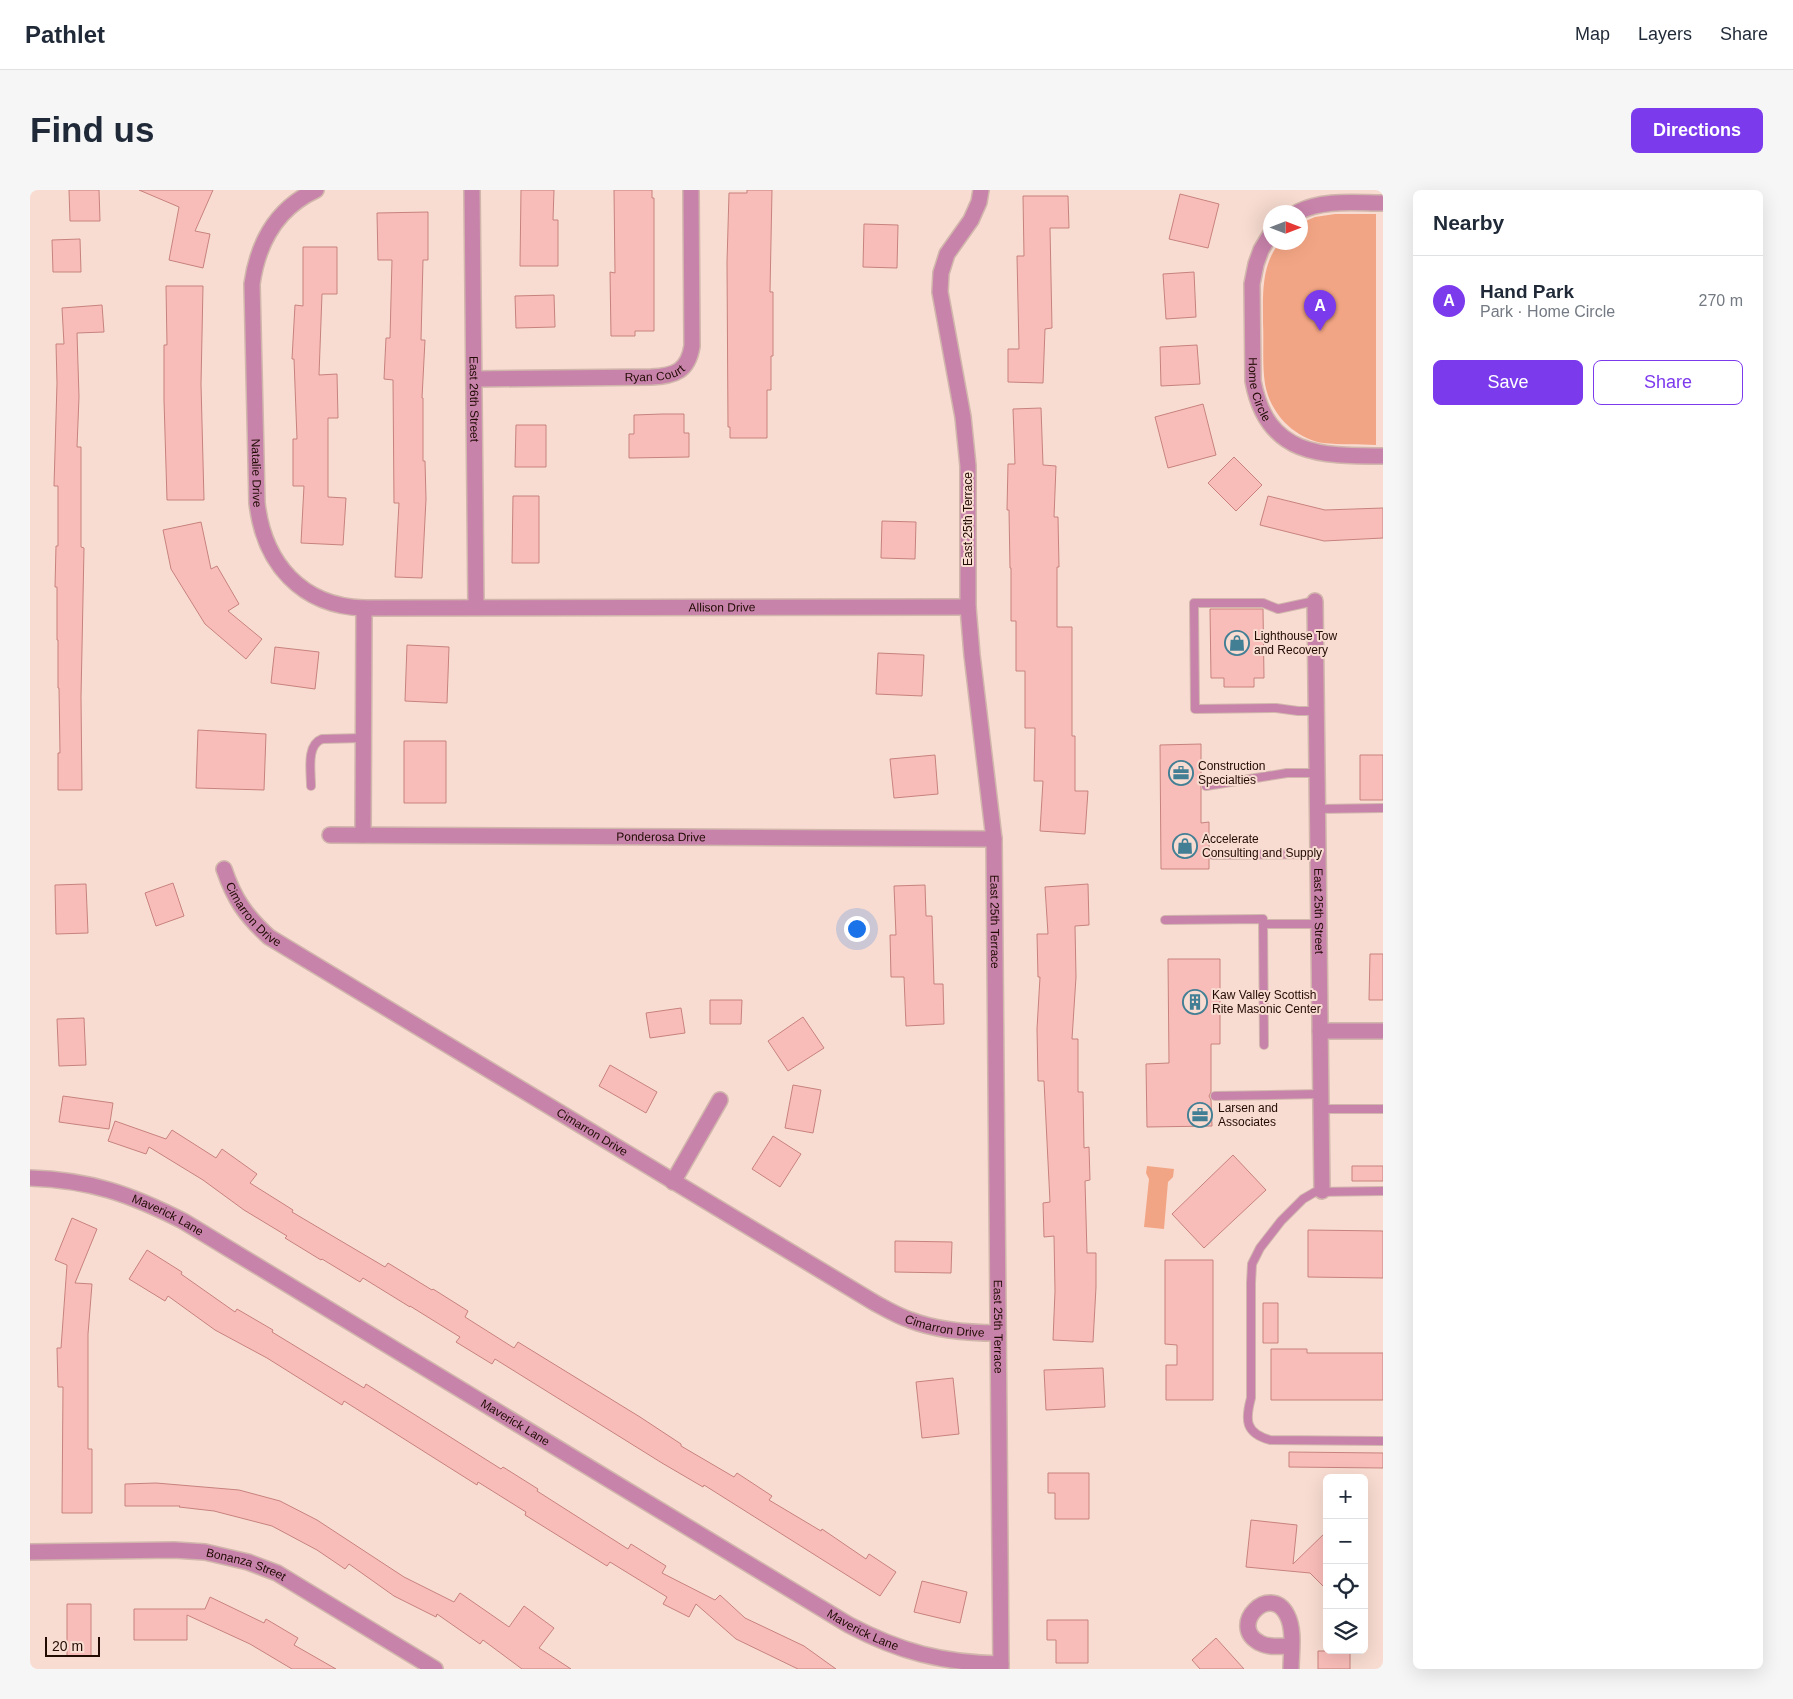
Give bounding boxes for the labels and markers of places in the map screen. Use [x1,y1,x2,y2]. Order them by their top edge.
pin: A [1304,290,1336,331]
place label: Lighthouse Tow and Recovery [1254,629,1338,657]
shop icon: Lighthouse Tow and Recovery [1224,630,1250,656]
place label: Construction Specialties [1198,759,1265,787]
office icon: Construction Specialties [1168,760,1194,786]
place label: Accelerate Consulting and Supply [1202,832,1322,860]
shop icon: Accelerate Consulting and Supply [1172,833,1198,859]
place label: Kaw Valley Scottish Rite Masonic Center [1212,988,1321,1016]
building icon: Kaw Valley Scottish Rite Masonic Center [1182,989,1208,1015]
place label: Larsen and Associates [1218,1101,1278,1129]
office icon: Larsen and Associates [1187,1102,1213,1128]

